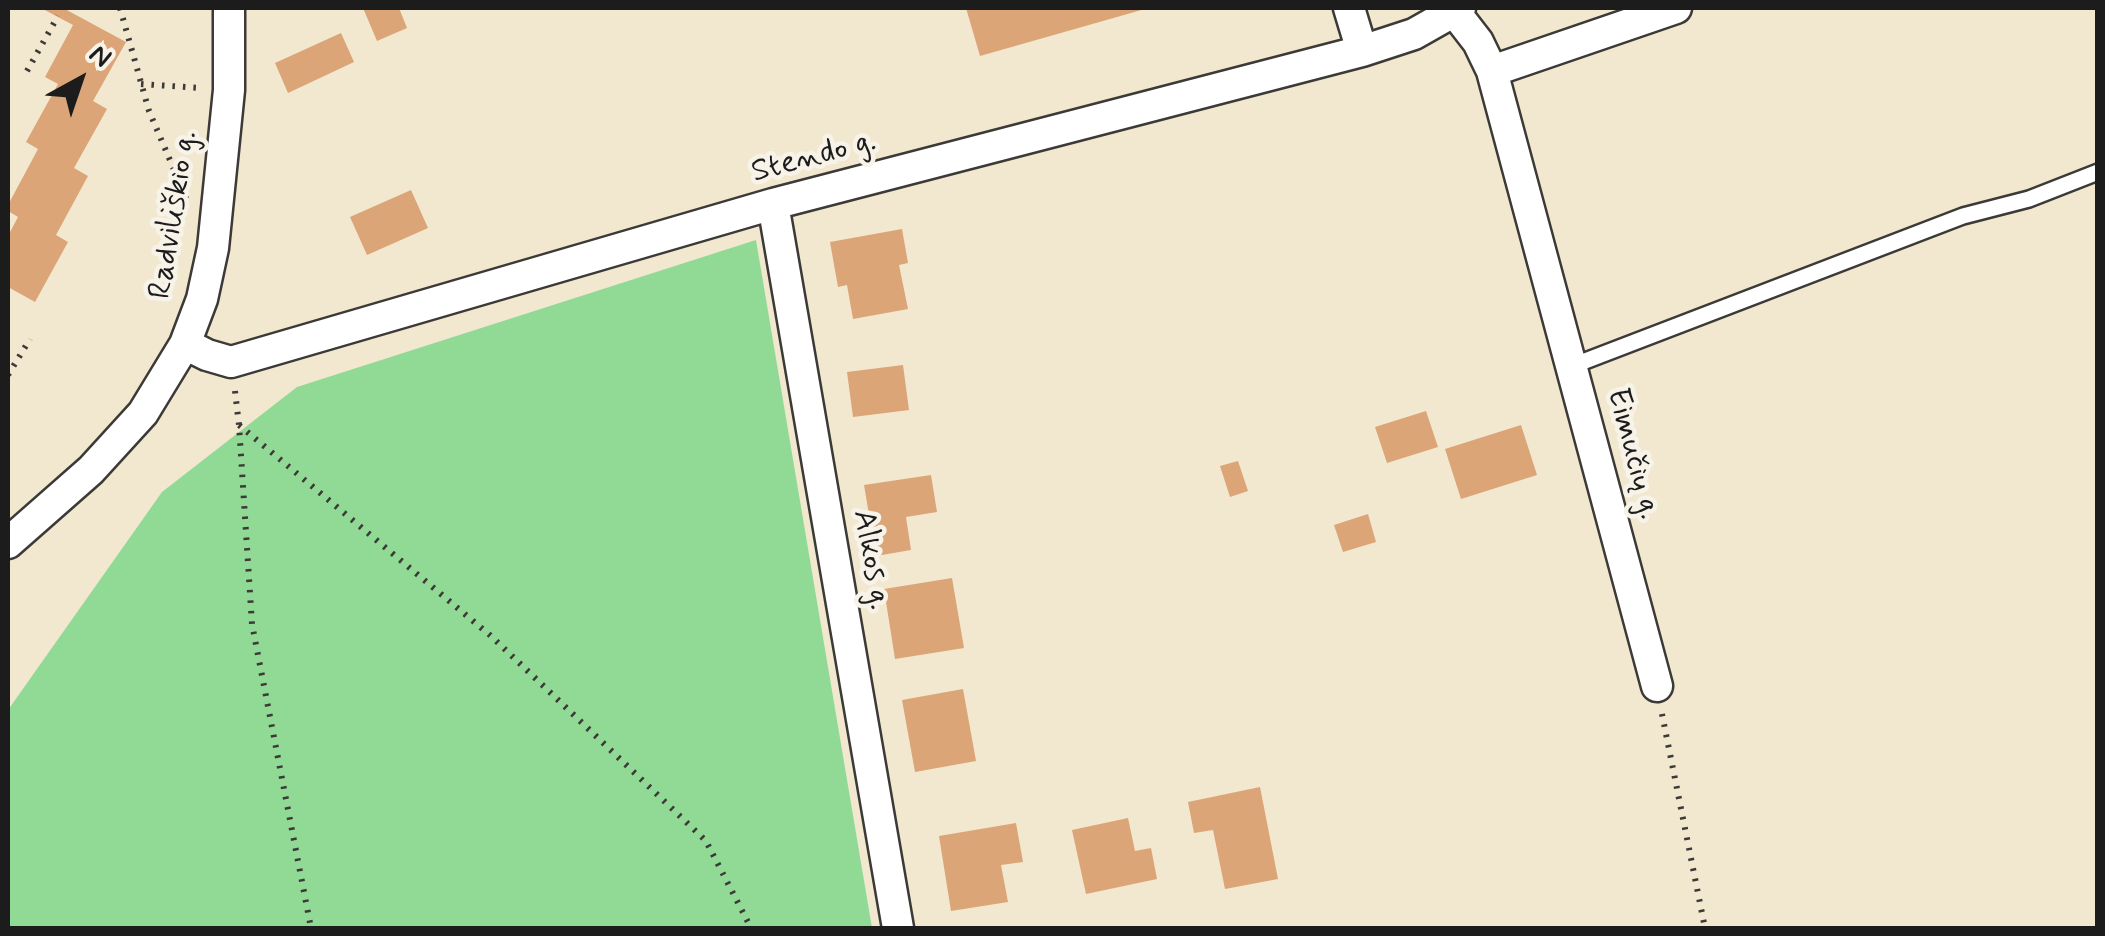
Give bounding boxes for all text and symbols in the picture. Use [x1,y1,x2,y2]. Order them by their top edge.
north arrow [30,30,130,130]
text: N [81,36,119,77]
street label: Stendo g. [748,123,880,193]
street label: Radviliškio g. [143,128,207,302]
street label: Eimučių g. [1596,384,1668,524]
street label: Alkos g. [842,507,898,613]

